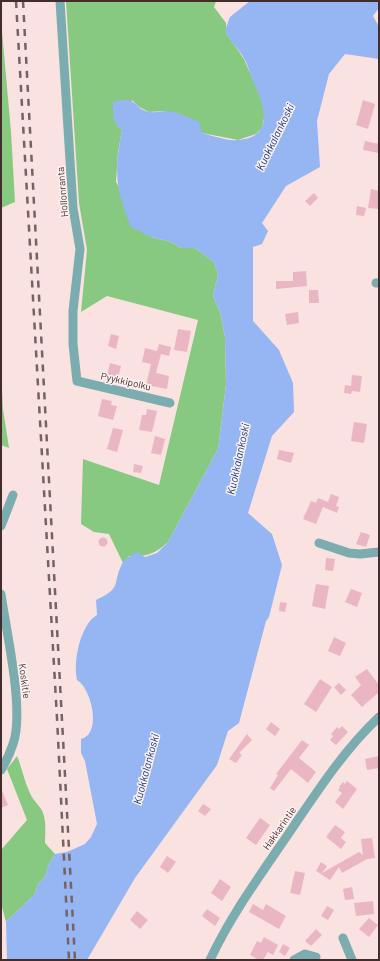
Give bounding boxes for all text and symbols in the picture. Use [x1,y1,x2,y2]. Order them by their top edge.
water label: Kuokkalankoski [253,101,296,172]
street label: Hollonranta [54,166,70,218]
street label: Pyykkipolku [100,369,152,393]
water label: Kuokkalankoski [224,422,251,496]
street label: Koskitie [17,663,33,699]
water label: Kuokkalankoski [130,732,161,806]
street label: Hakkarintie [260,804,298,852]

